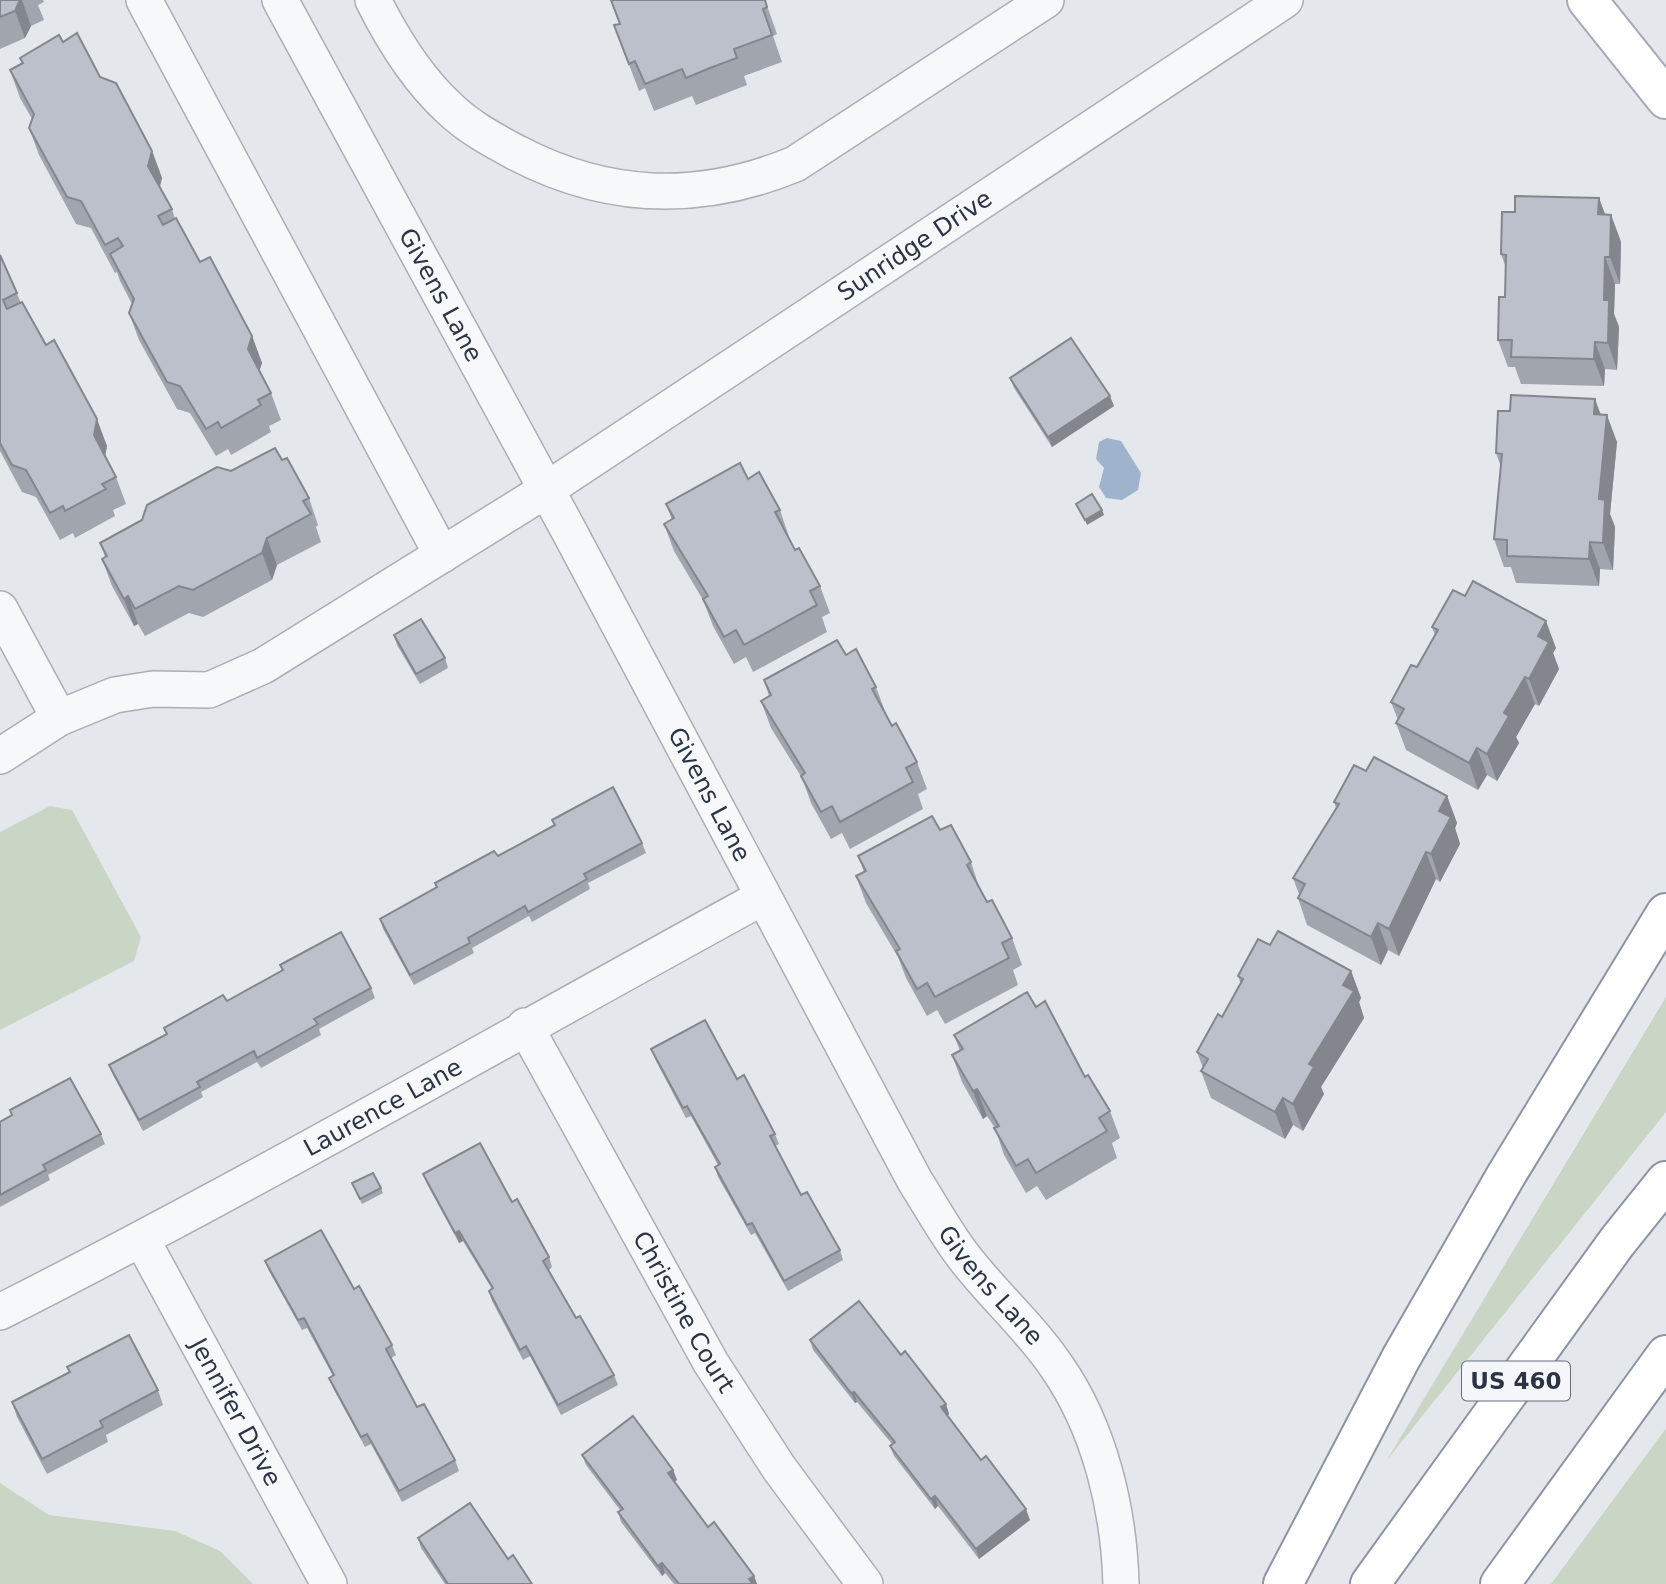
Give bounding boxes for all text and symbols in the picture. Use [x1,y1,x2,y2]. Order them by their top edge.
street label: Sunridge Drive [832,184,997,307]
street label: Givens Lane [393,224,488,367]
street label: Givens Lane [662,723,756,866]
street label: Laurence Lane [299,1053,467,1162]
street label: Givens Lane [932,1220,1049,1351]
street label: Christine Court [627,1226,740,1398]
street label: Jennifer Drive [183,1332,287,1491]
road number: US 460 [1462,1362,1570,1400]

